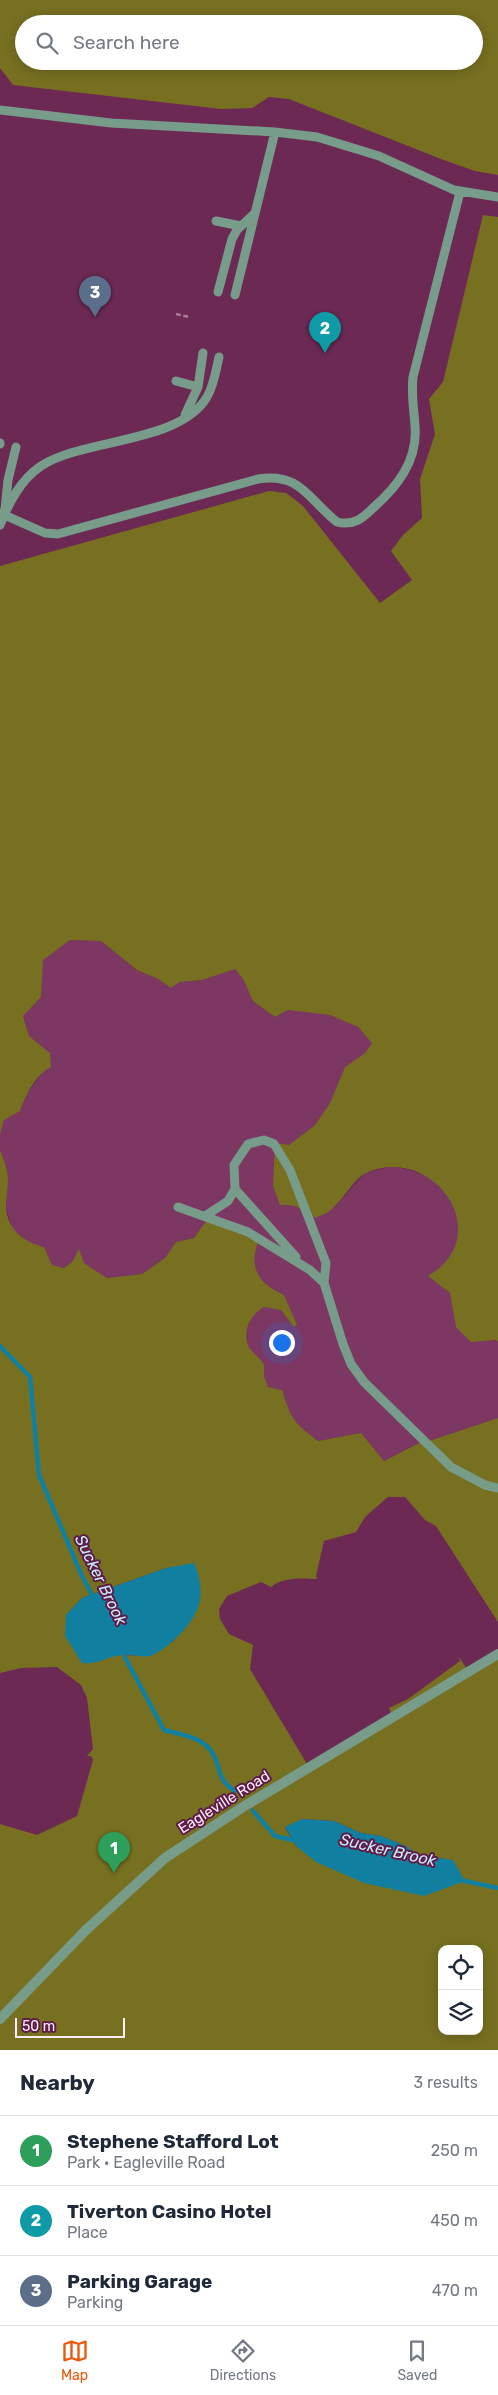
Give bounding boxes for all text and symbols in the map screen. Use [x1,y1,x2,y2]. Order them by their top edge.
search box [15,15,483,70]
icon: search [33,29,61,57]
text: Search here [73,31,180,54]
pin: 3 [79,276,111,317]
pin: 2 [309,312,341,353]
your location [269,1330,295,1356]
water label: Sucker Brook [71,1532,131,1629]
street label: Eagleville Road [175,1767,273,1837]
water label: Sucker Brook [338,1830,439,1870]
pin: 1 [98,1832,130,1873]
map controls [438,1945,483,2035]
button: locate [438,1945,483,1990]
button: layers [438,1990,483,2035]
scale bar [15,2015,125,2038]
text: 50 m [22,2018,55,2035]
text: Nearby [20,2070,95,2095]
text: 3 results [413,2073,478,2092]
text: Stephene Stafford Lot [67,2130,279,2153]
text: 1 [32,2141,40,2160]
text: 250 m [431,2141,478,2160]
text: Park · Eagleville Road [67,2153,225,2172]
text: Tiverton Casino Hotel [67,2200,272,2223]
text: 2 [31,2211,41,2230]
text: 450 m [430,2211,478,2230]
text: Place [67,2223,108,2242]
text: Parking Garage [67,2270,212,2293]
text: 3 [31,2281,41,2300]
text: 470 m [432,2281,478,2300]
text: Parking [67,2293,123,2312]
tab: Map [61,2337,89,2384]
tab: Directions [210,2337,276,2384]
tab: Saved [397,2337,437,2384]

